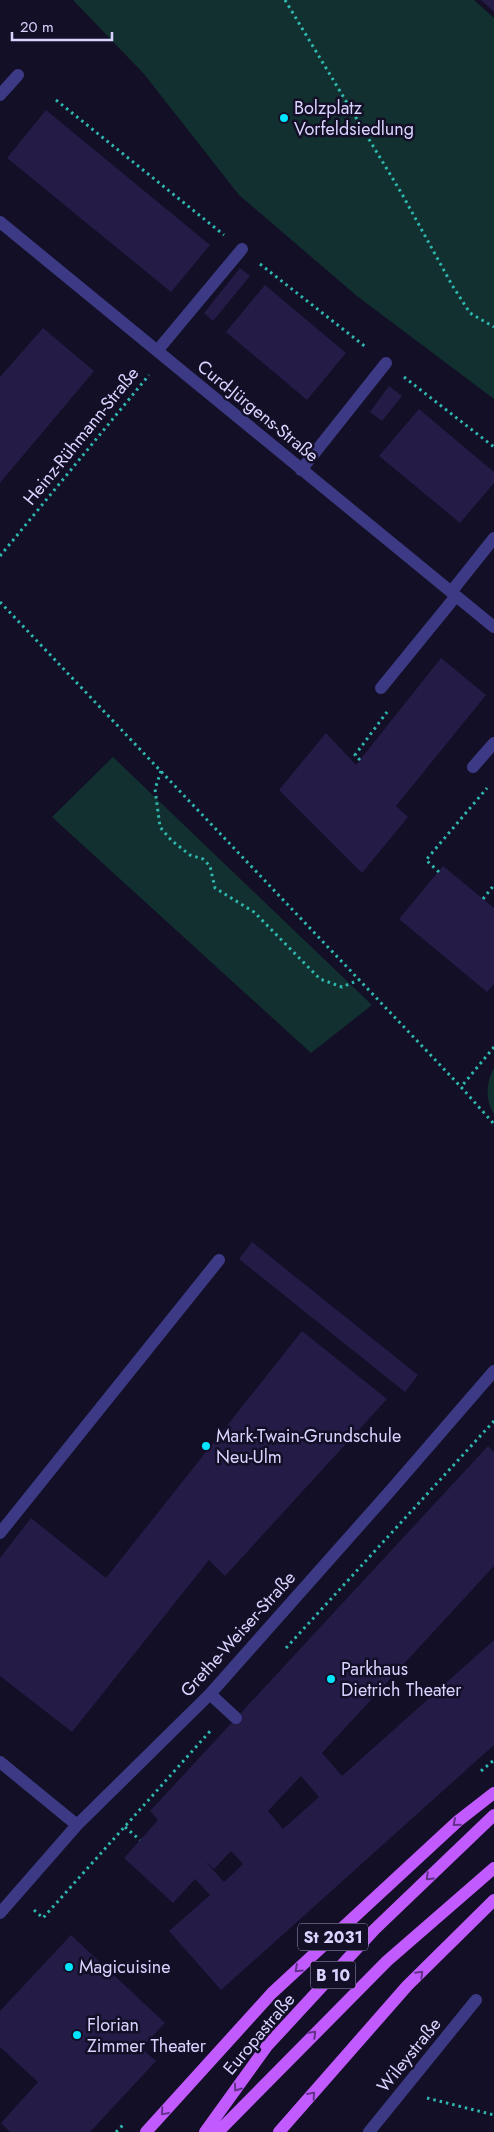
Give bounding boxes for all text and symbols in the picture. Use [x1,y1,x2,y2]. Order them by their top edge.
scale bar [12,10,112,42]
text: 20 m [20,16,54,38]
place label: Bolzplatz Vorfeldsiedlung [294,95,414,142]
marker: Bolzplatz Vorfeldsiedlung [278,112,290,124]
street label: Curd-Jürgens-Straße [191,354,325,468]
street label: Heinz-Rühmann-Straße [17,361,145,511]
place label: Mark-Twain-Grundschule Neu-Ulm [216,1423,401,1470]
marker: Mark-Twain-Grundschule Neu-Ulm [200,1440,212,1452]
street label: Grethe-Weiser-Straße [174,1565,302,1703]
place label: Parkhaus Dietrich Theater [341,1656,462,1703]
marker: Parkhaus Dietrich Theater [325,1673,337,1685]
one-way arrow [452,1818,461,1827]
one-way arrow [425,1872,434,1881]
road number: St 2031 [298,1924,368,1950]
place label: Magicuisine [79,1954,171,1980]
marker: Magicuisine [63,1961,75,1973]
road number: B 10 [310,1962,356,1988]
one-way arrow [294,1963,303,1972]
one-way arrow [414,1971,423,1980]
street label: Europastraße [217,1987,301,2081]
place label: Florian Zimmer Theater [87,2012,207,2059]
street label: Wileystraße [371,2012,447,2098]
marker: Florian Zimmer Theater [71,2029,83,2041]
one-way arrow [308,2031,317,2040]
one-way arrow [234,2082,243,2092]
one-way arrow [306,2092,315,2101]
one-way arrow [161,2106,170,2115]

